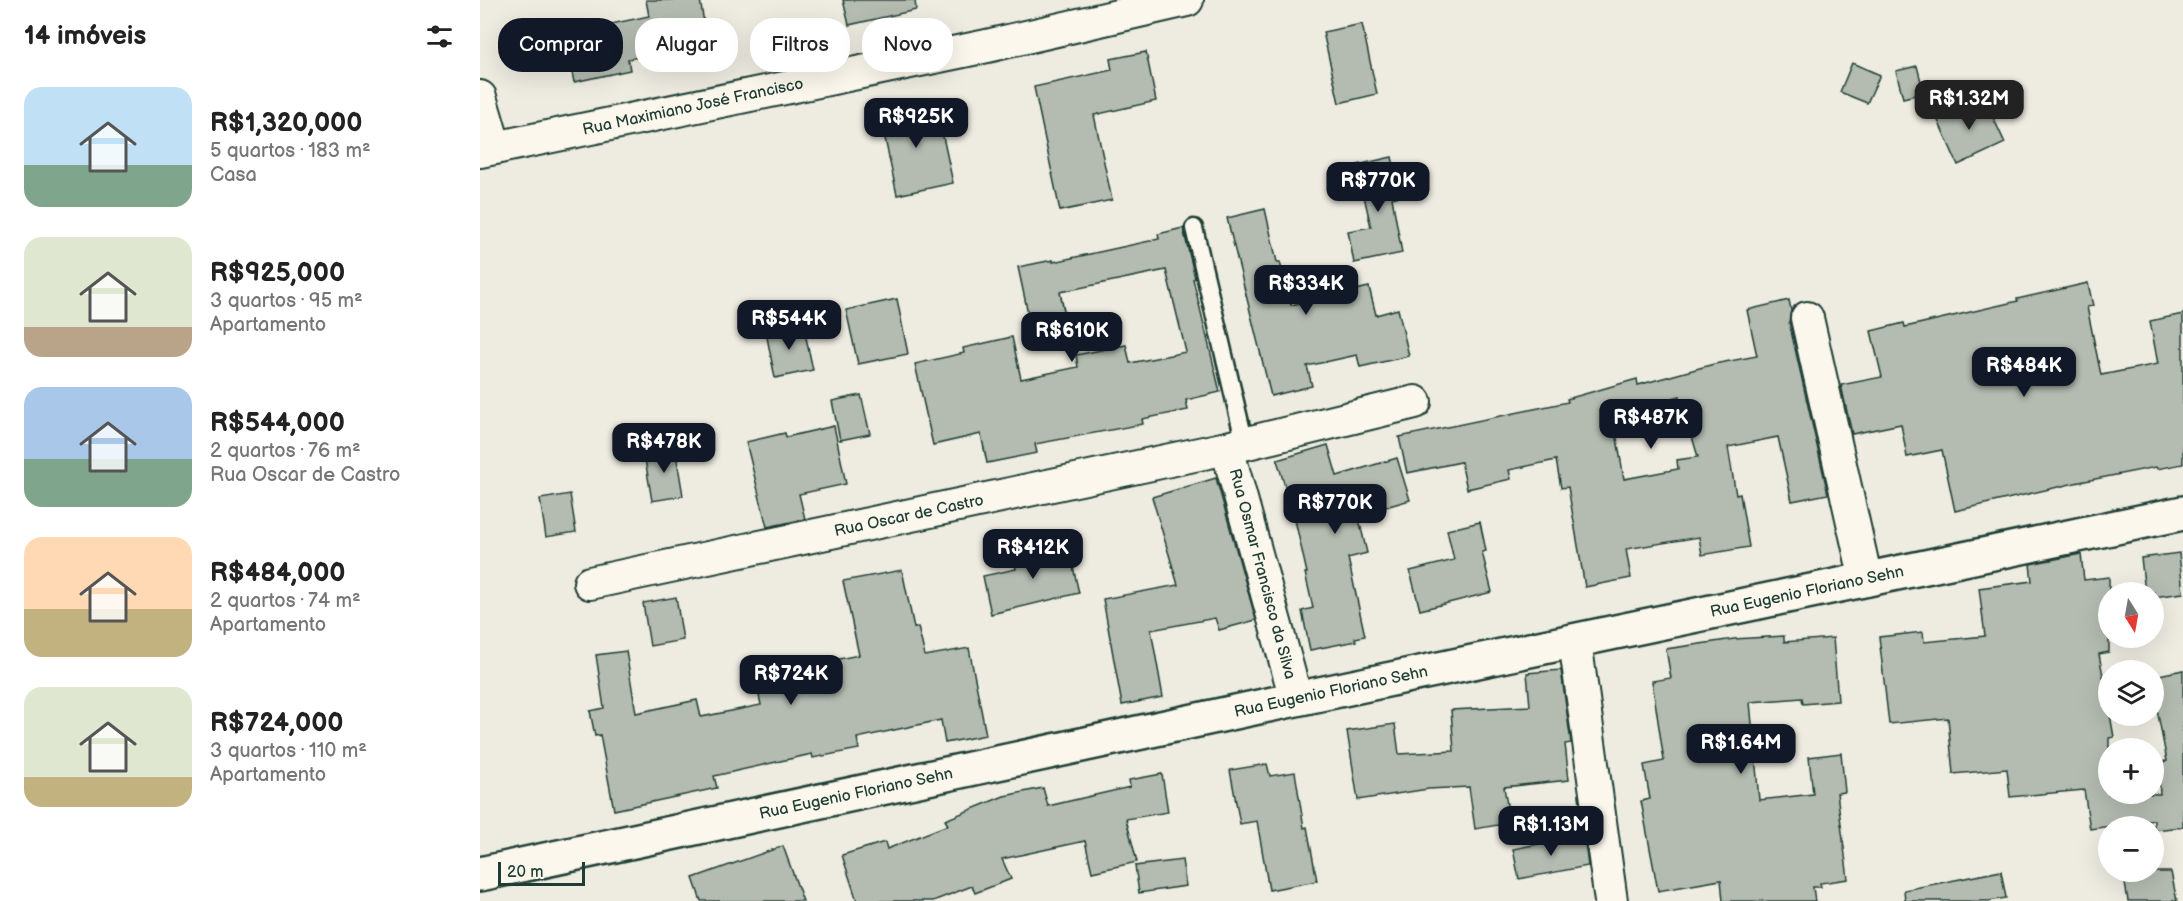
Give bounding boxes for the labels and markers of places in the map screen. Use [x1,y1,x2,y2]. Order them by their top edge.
pin: R$1.32M [1914,80,2024,131]
pin: R$925K [867,98,965,149]
pin: R$770K [1329,162,1427,213]
pin: R$334K [1257,265,1355,316]
pin: R$544K [740,300,838,351]
pin: R$610K [1023,312,1121,363]
pin: R$484K [1975,347,2073,398]
pin: R$487K [1602,399,1700,450]
pin: R$478K [615,423,713,474]
pin: R$770K [1286,484,1384,535]
pin: R$412K [984,529,1082,580]
pin: R$724K [742,655,840,706]
pin: R$1.64M [1686,724,1796,775]
pin: R$1.13M [1496,806,1606,857]

